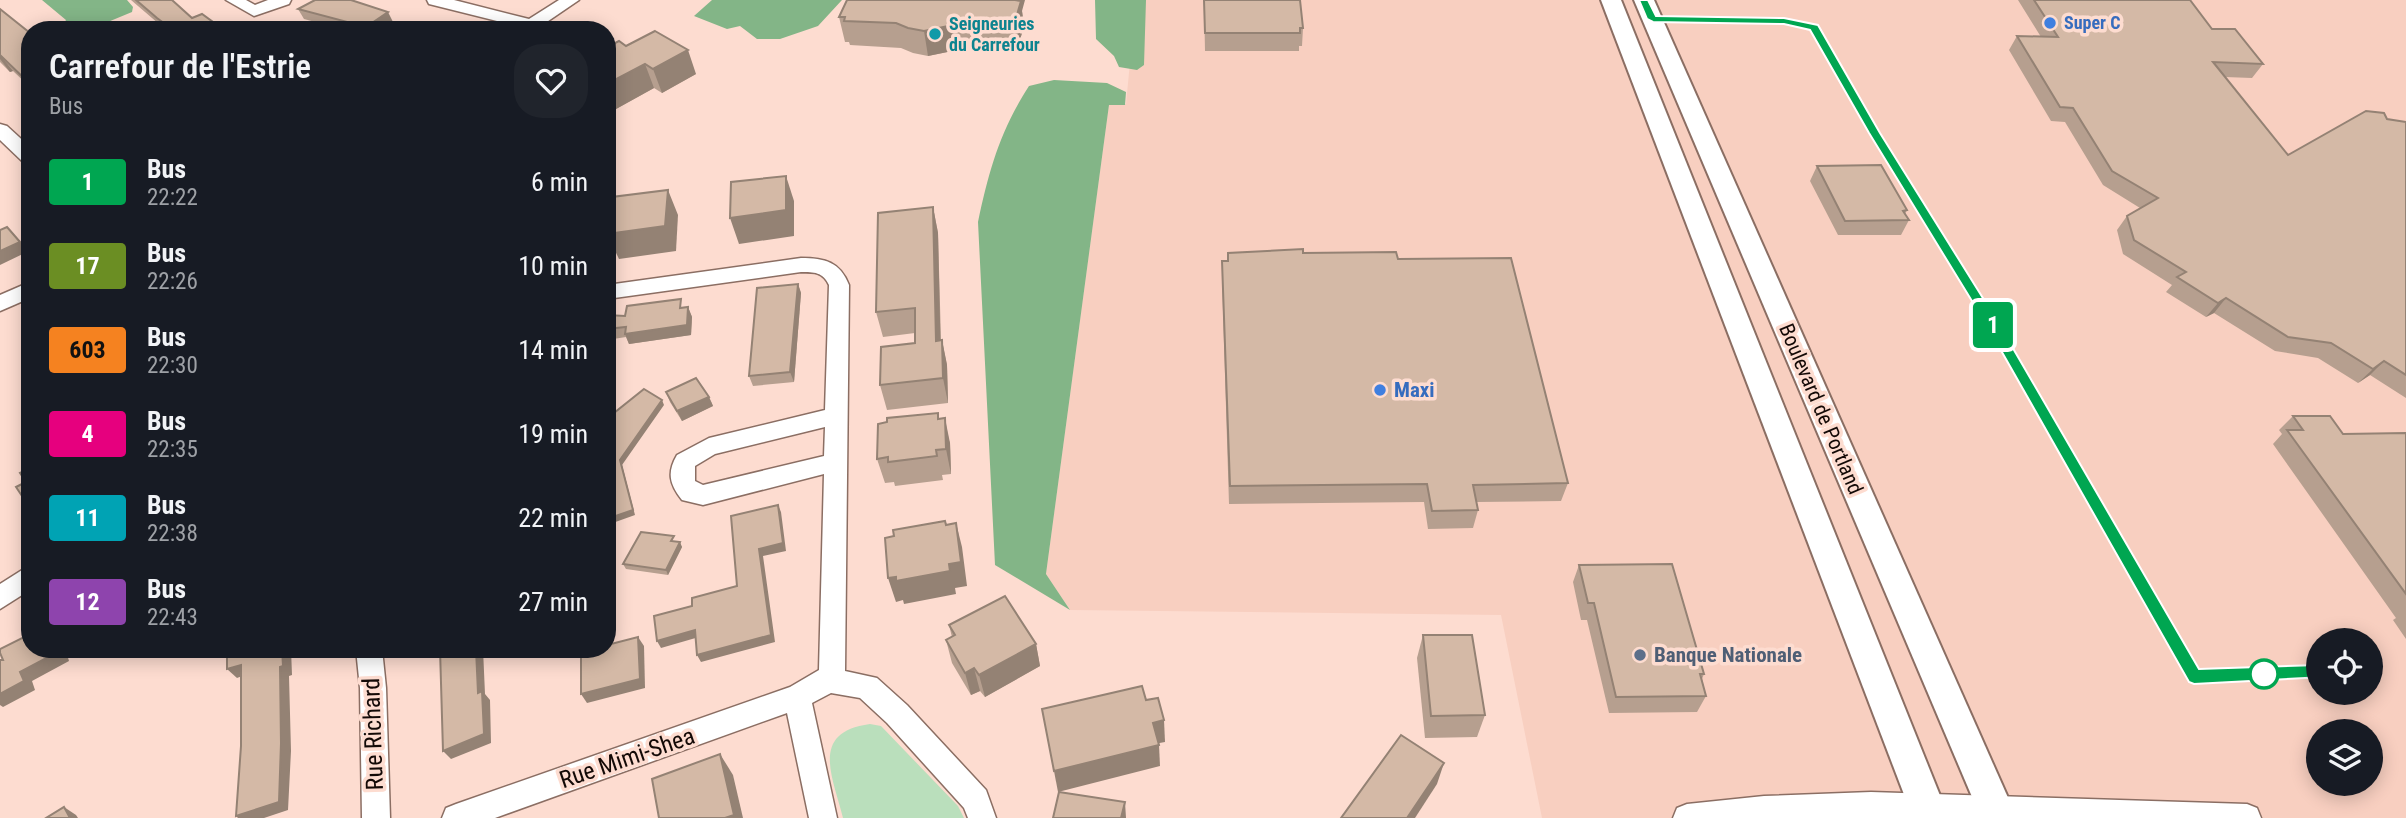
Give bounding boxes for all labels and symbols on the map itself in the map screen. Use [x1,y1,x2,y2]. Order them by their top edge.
place label: Super C [2064,12,2120,33]
place label: Seigneuries du Carrefour [949,13,1040,55]
marker: Super C [2042,15,2058,31]
marker: Seigneuries du Carrefour [927,26,943,42]
line badge: 1 [1970,302,2016,348]
street label: Boulevard de Portland [1774,320,1868,498]
place label: Maxi [1394,378,1435,402]
marker: Maxi [1372,382,1388,398]
place label: Banque Nationale [1654,643,1802,667]
marker: Banque Nationale [1632,647,1648,663]
unlabelled marker [2249,659,2279,689]
street label: Rue Richard [357,677,389,791]
street label: Rue Mimi-Shea [556,722,698,794]

